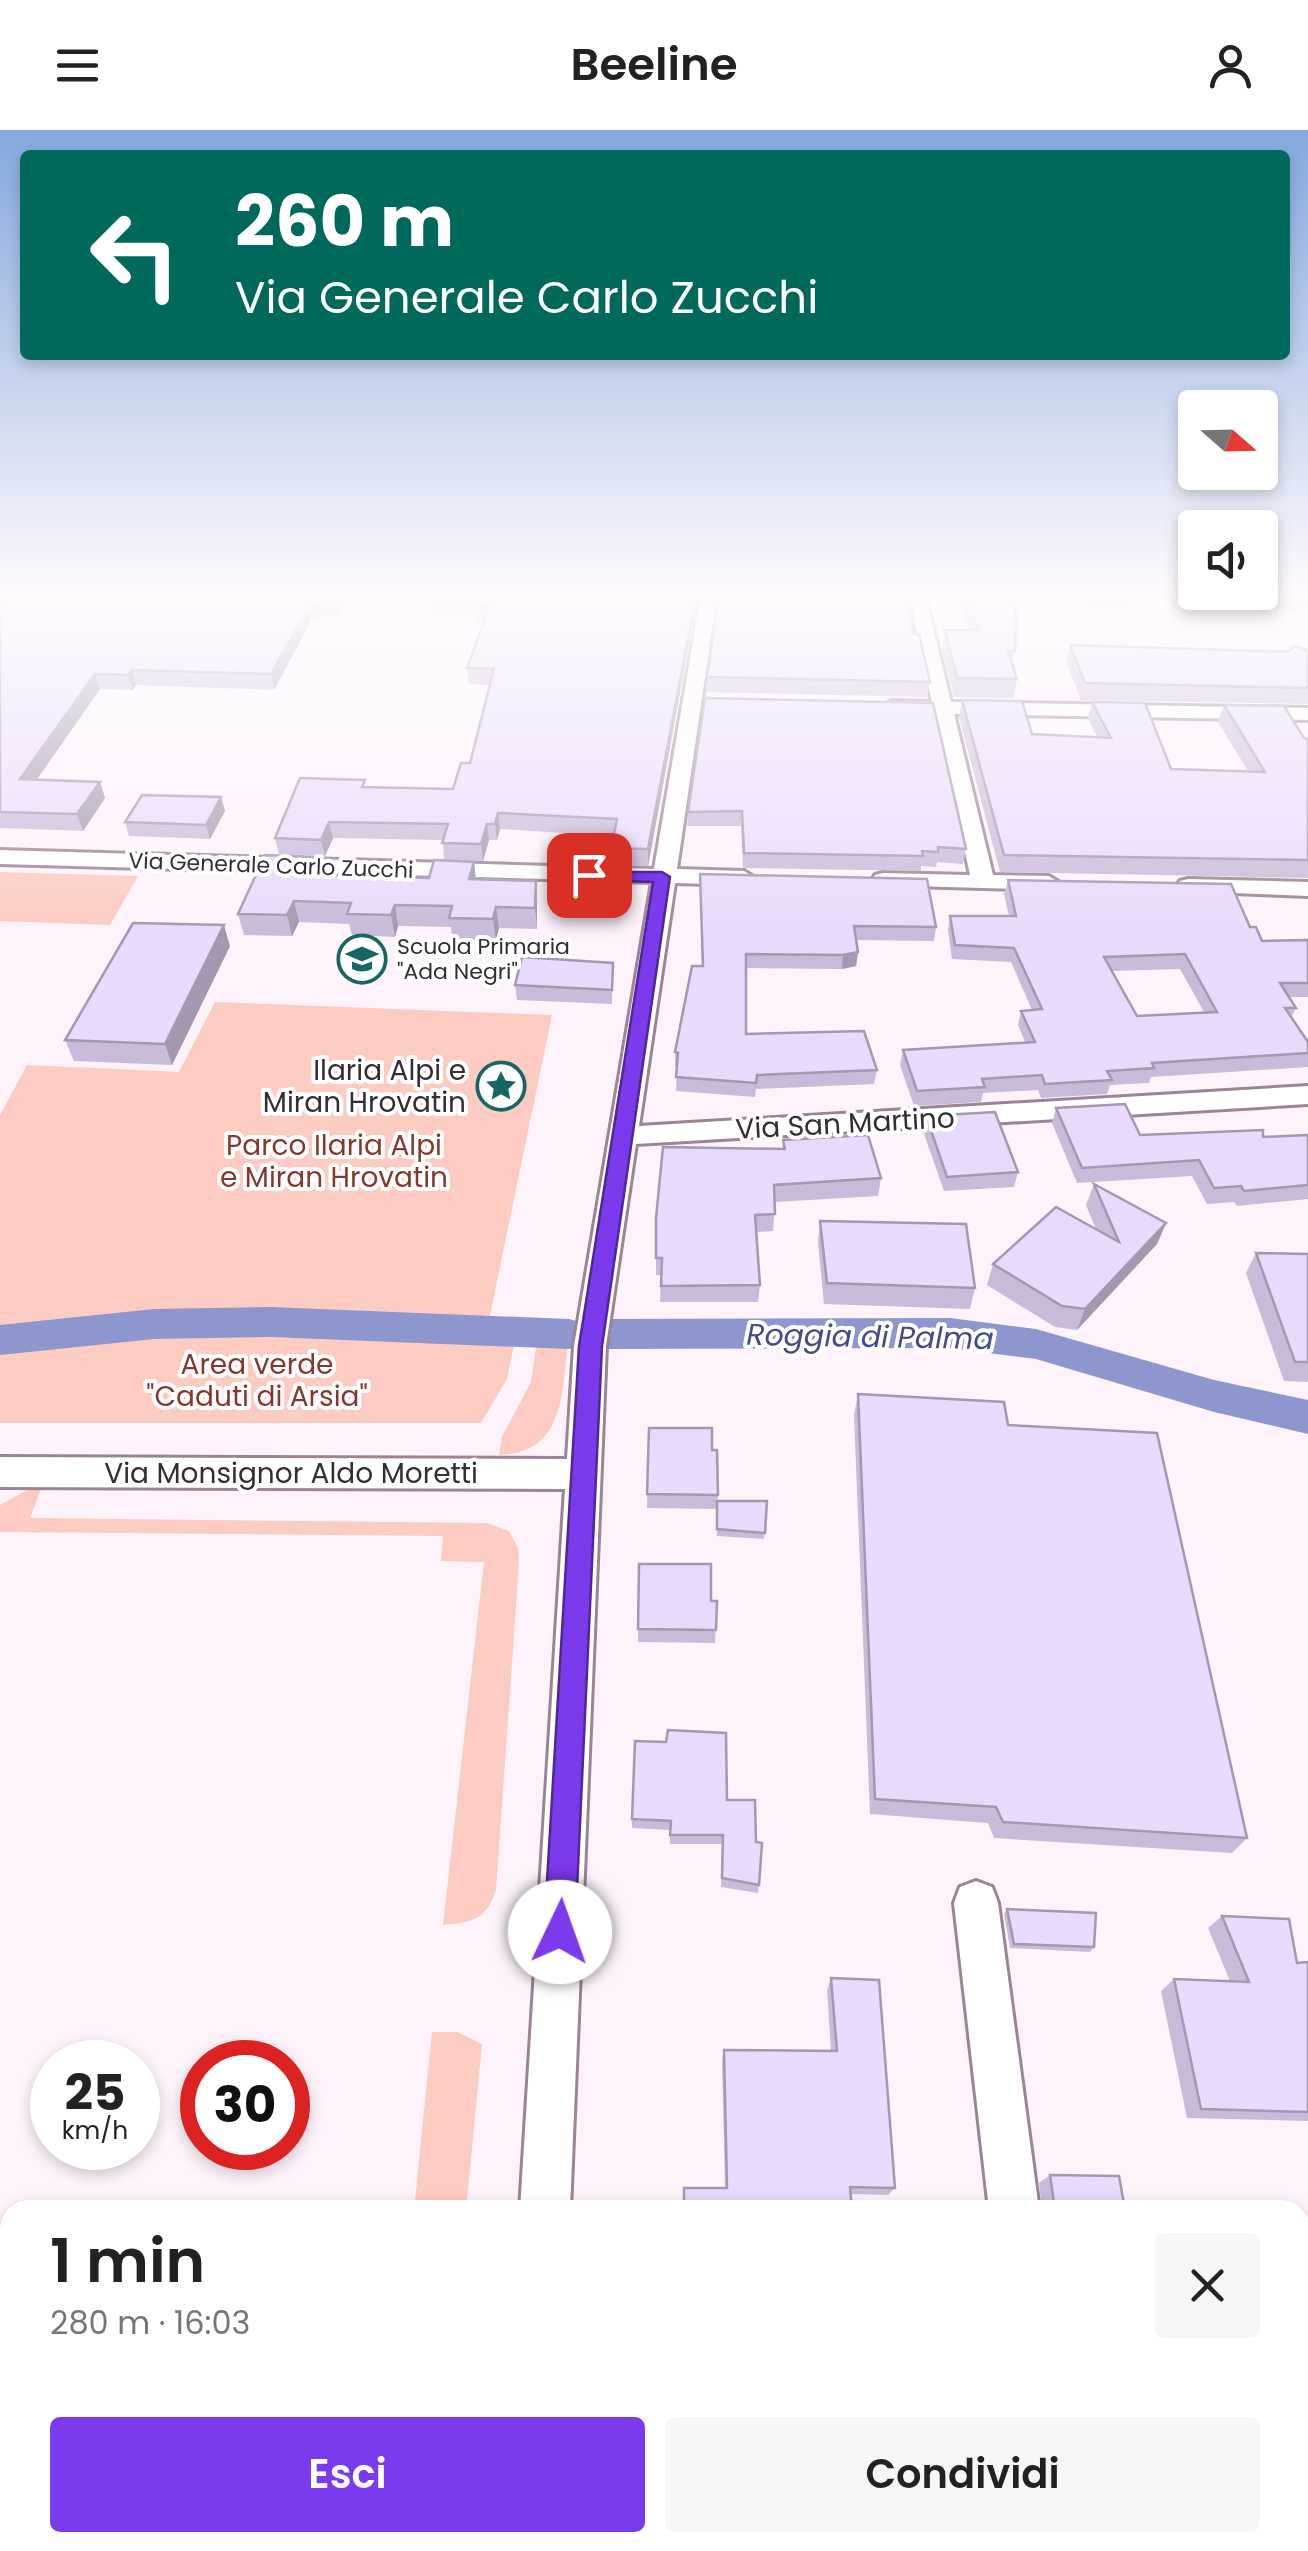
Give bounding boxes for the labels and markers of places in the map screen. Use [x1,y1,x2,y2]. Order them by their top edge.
pin [547,833,632,918]
place label: Scuola Primaria "Ada Negri" [397,931,570,987]
school or university icon: Scuola Primaria "Ada Negri" [336,933,388,985]
place label: Ilaria Alpi e Miran Hrovatin [263,1051,466,1122]
place icon: Ilaria Alpi e Miran Hrovatin [475,1060,527,1112]

